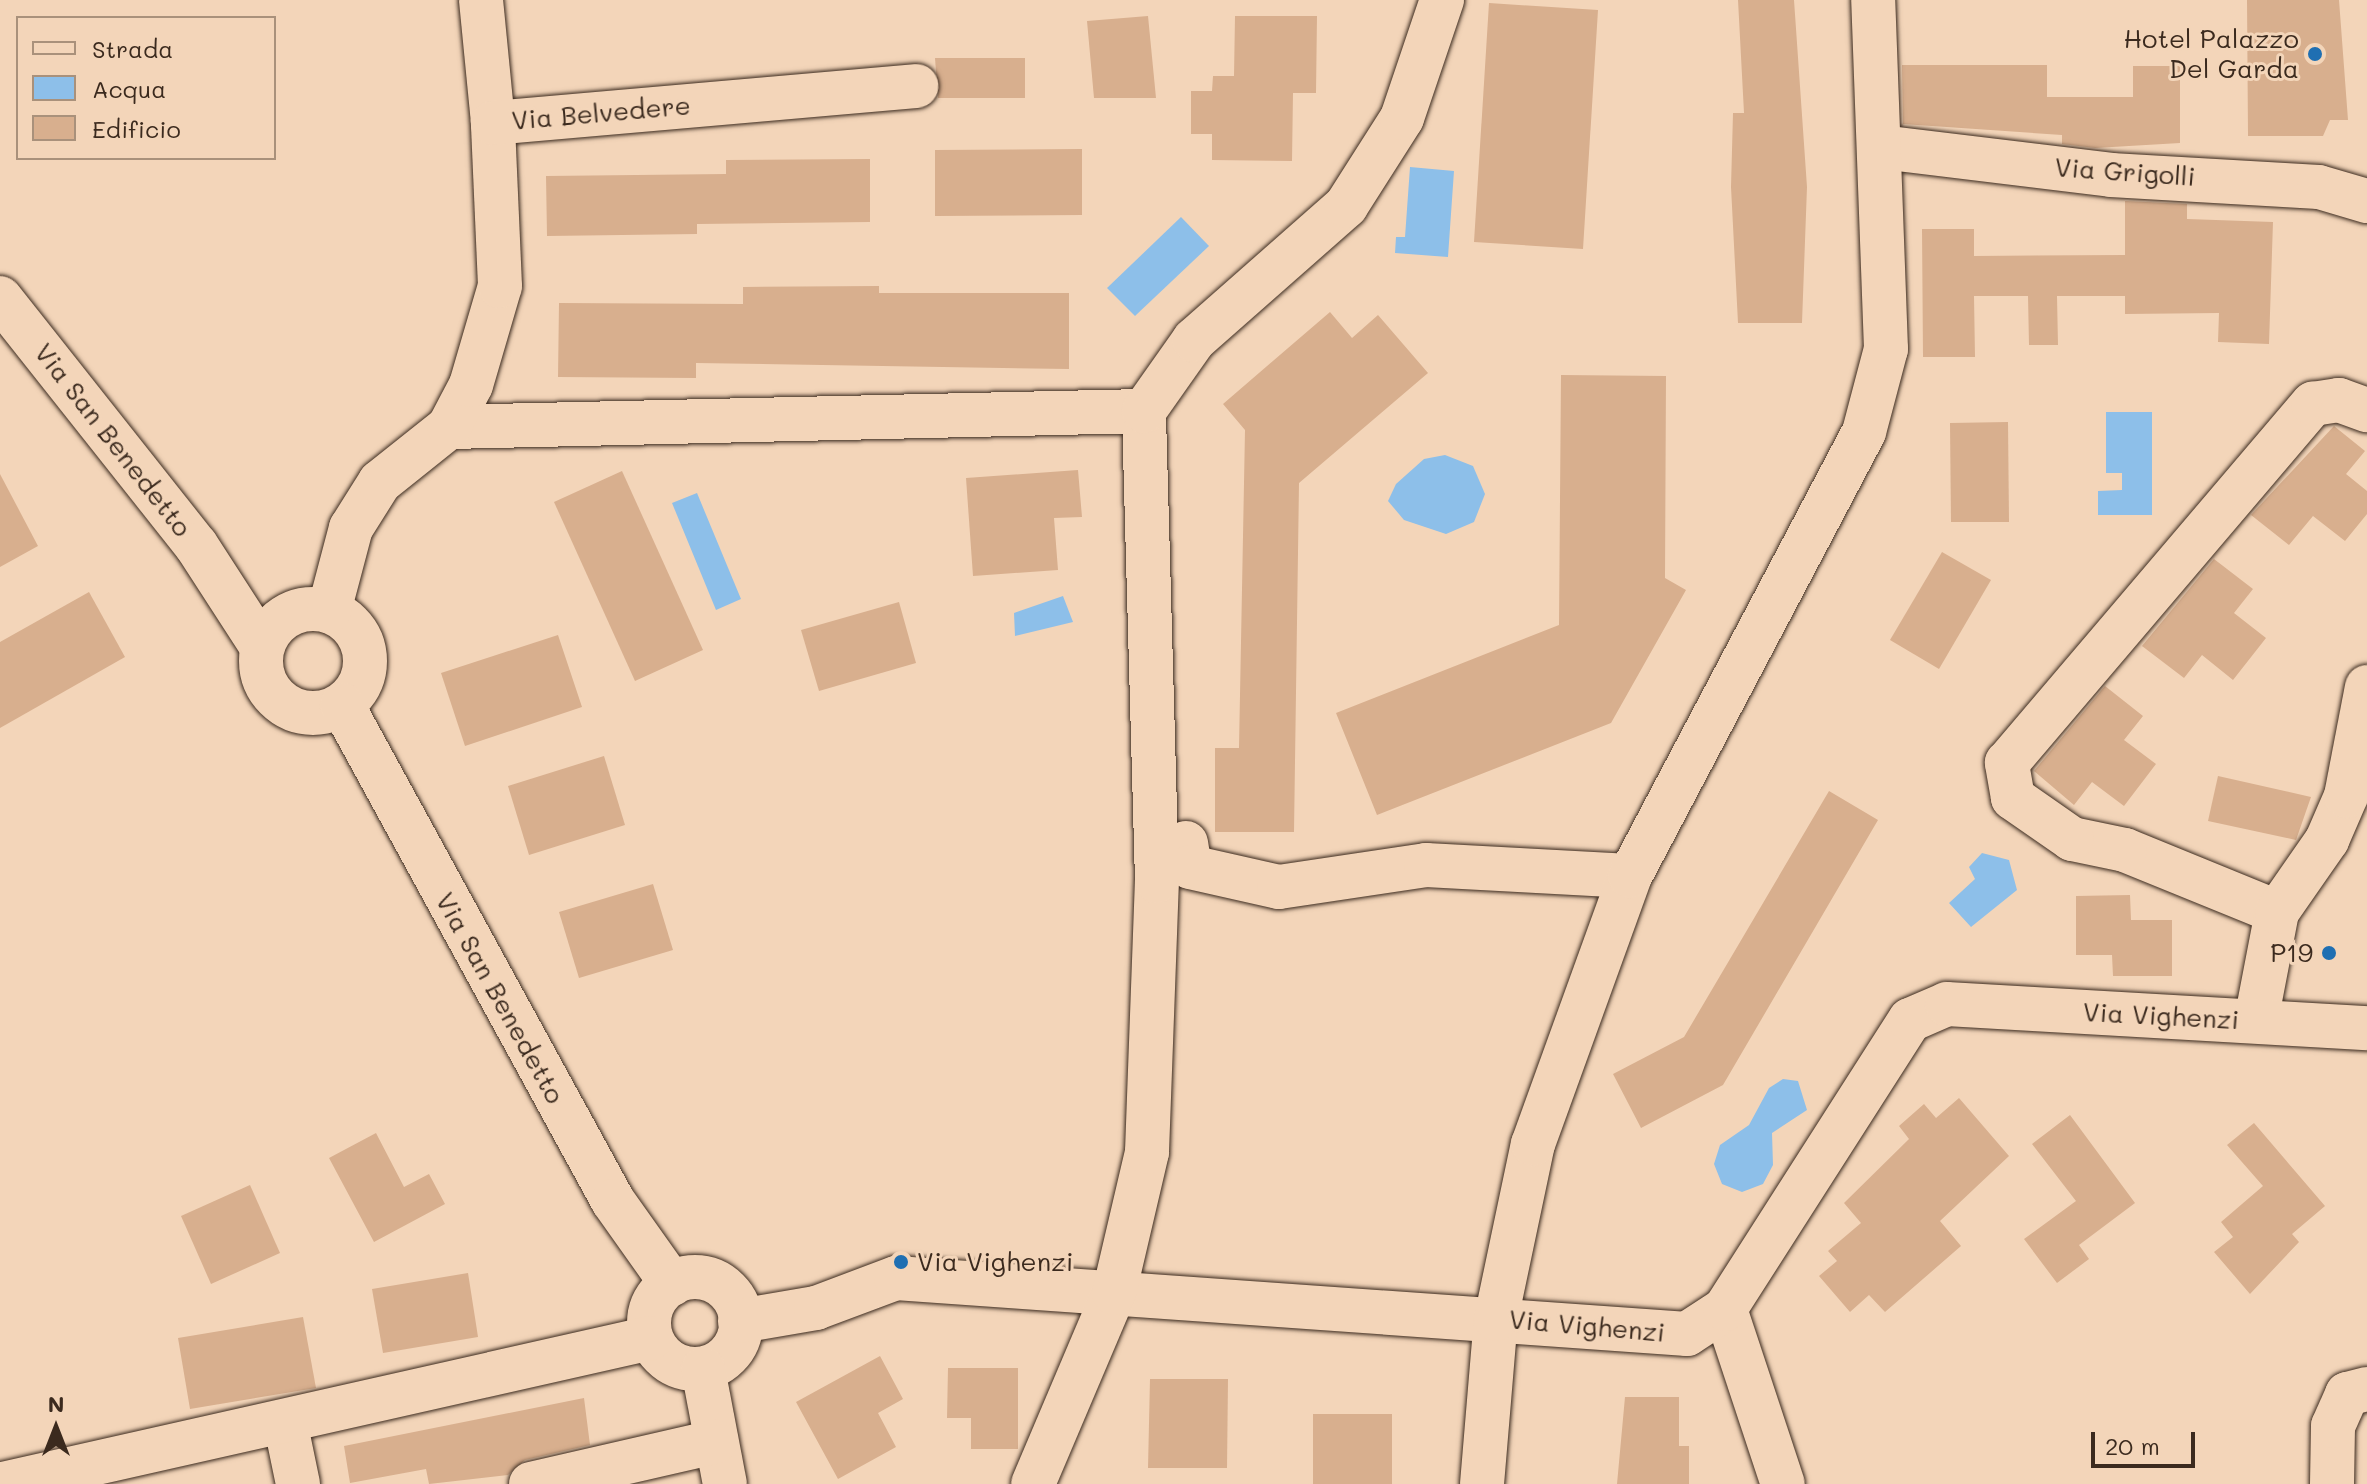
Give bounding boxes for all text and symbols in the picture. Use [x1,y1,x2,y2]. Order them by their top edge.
legend [16,16,276,160]
place label: Hotel Palazzo Del Garda [2124,23,2299,84]
text: Strada [92,33,173,64]
marker: Hotel Palazzo Del Garda [2306,45,2324,63]
text: Acqua [92,73,166,104]
street label: Via Belvedere [510,90,692,136]
text: Edificio [92,113,181,144]
street label: Via Grigolli [2054,152,2196,192]
street label: Via San Benedetto [28,337,198,543]
street label: Via San Benedetto [429,887,571,1109]
place label: P19 [2270,937,2313,969]
marker: P19 [2320,944,2338,962]
street label: Via Vighenzi [2082,996,2240,1036]
place label: Via Vighenzi [917,1246,1074,1278]
marker: Via Vighenzi [892,1253,910,1271]
street label: Via Vighenzi [1508,1304,1666,1348]
north arrow [16,1388,96,1468]
text: N [48,1389,64,1418]
scale bar [2095,1416,2199,1466]
text: 20 m [2105,1430,2160,1461]

